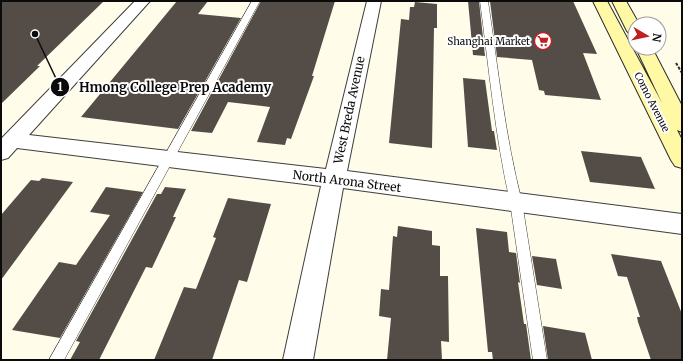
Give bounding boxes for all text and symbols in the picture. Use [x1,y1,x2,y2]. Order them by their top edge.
north arrow [627,16,667,56]
supermarket icon: Shanghai Market [533,31,553,51]
text: N [649,32,664,43]
place label: Shanghai Market [447,35,530,48]
street label: West Breda Avenue [330,55,368,166]
street label: Como Avenue [631,70,673,134]
callout: Hmong College Prep Academy [50,75,279,100]
text: 1 [57,79,63,94]
text: Hmong College Prep Academy [79,79,271,96]
street label: North Arona Street [292,167,402,195]

